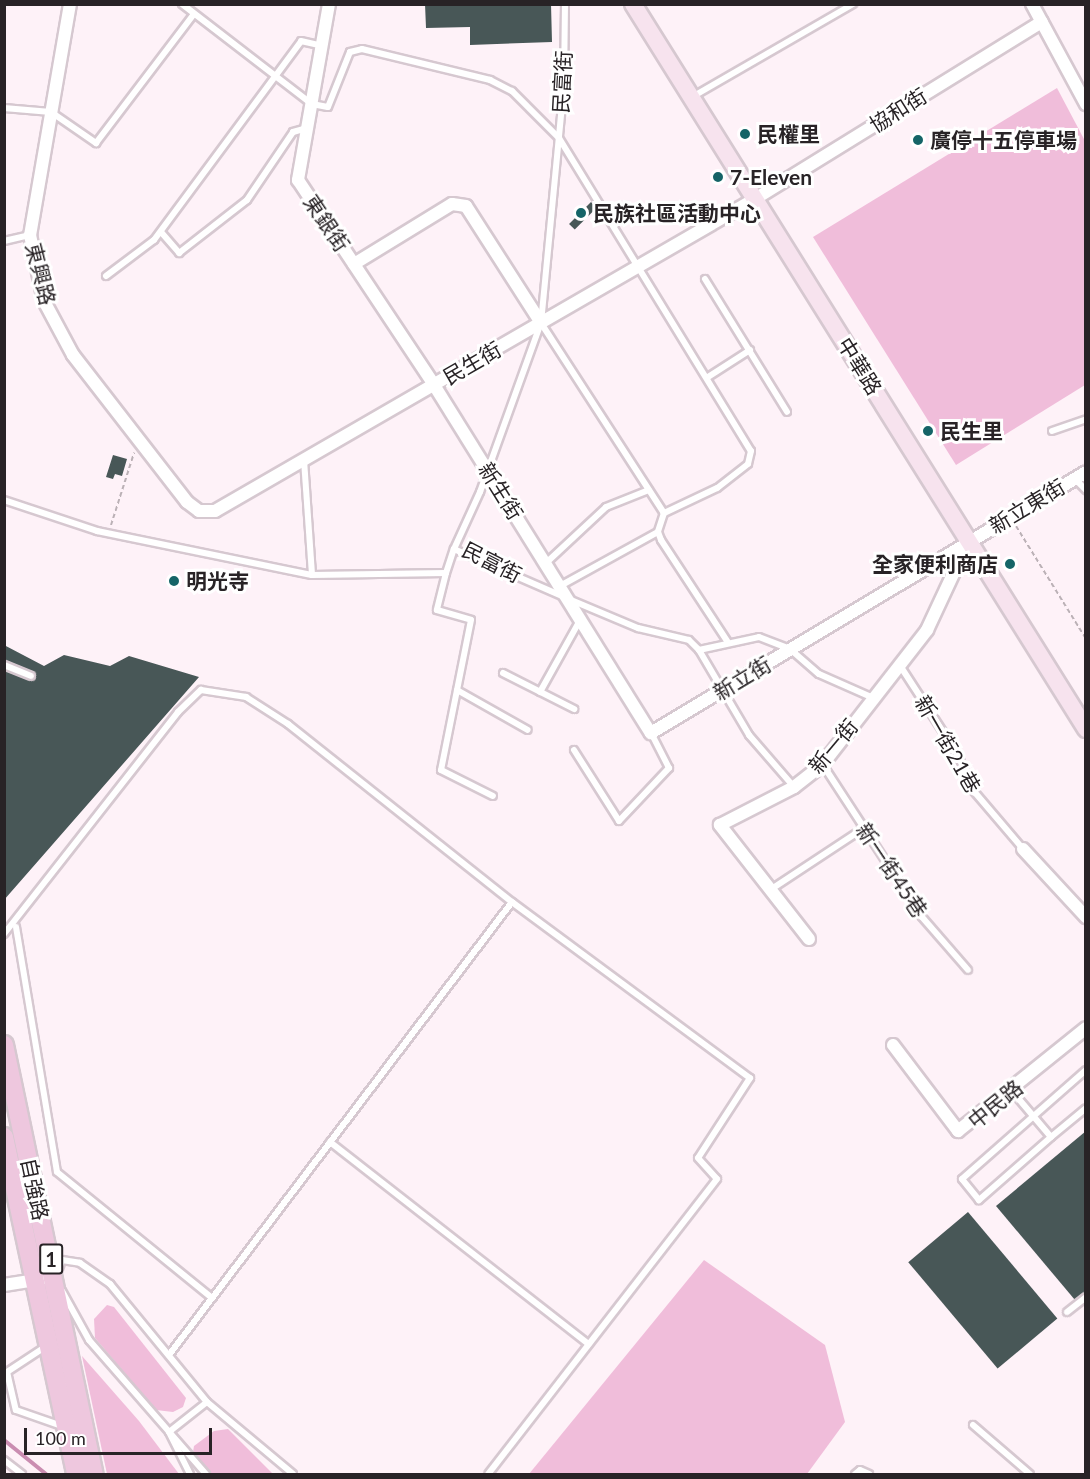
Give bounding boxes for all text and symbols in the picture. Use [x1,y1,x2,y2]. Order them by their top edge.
street label: 民富街 [548,50,576,114]
street label: 協和街 [865,83,931,137]
place label: 民權里 [757,121,820,147]
marker: 民權里 [738,127,752,141]
place label: 廣停十五停車場 [930,127,1077,153]
marker: 廣停十五停車場 [911,133,925,147]
place label: 7-Eleven [730,164,812,190]
marker: 7-Eleven [711,170,725,184]
street label: 東銀街 [299,190,355,256]
place label: 民族社區活動中心 [593,200,761,226]
marker: 民族社區活動中心 [574,206,588,220]
street label: 東興路 [21,240,61,308]
street label: 中華路 [833,333,887,399]
street label: 民生街 [438,336,506,390]
place label: 民生里 [940,418,1003,444]
marker: 民生里 [921,424,935,438]
street label: 新生街 [474,458,528,524]
street label: 新立東街 [985,474,1069,538]
street label: 民富街 [458,536,526,588]
place label: 全家便利商店 [872,551,998,577]
marker: 全家便利商店 [1003,557,1017,571]
place label: 明光寺 [186,568,249,594]
marker: 明光寺 [167,574,181,588]
street label: 新立街 [709,651,775,705]
street label: 新一街21巷 [910,691,986,797]
street label: 新一街 [803,714,863,778]
street label: 新一街45巷 [851,818,933,922]
street label: 中民路 [963,1074,1027,1134]
street label: 自強路 [16,1156,54,1222]
road number: 1 [39,1242,63,1276]
scale bar [27,1416,214,1454]
text: 100 m [35,1427,86,1449]

